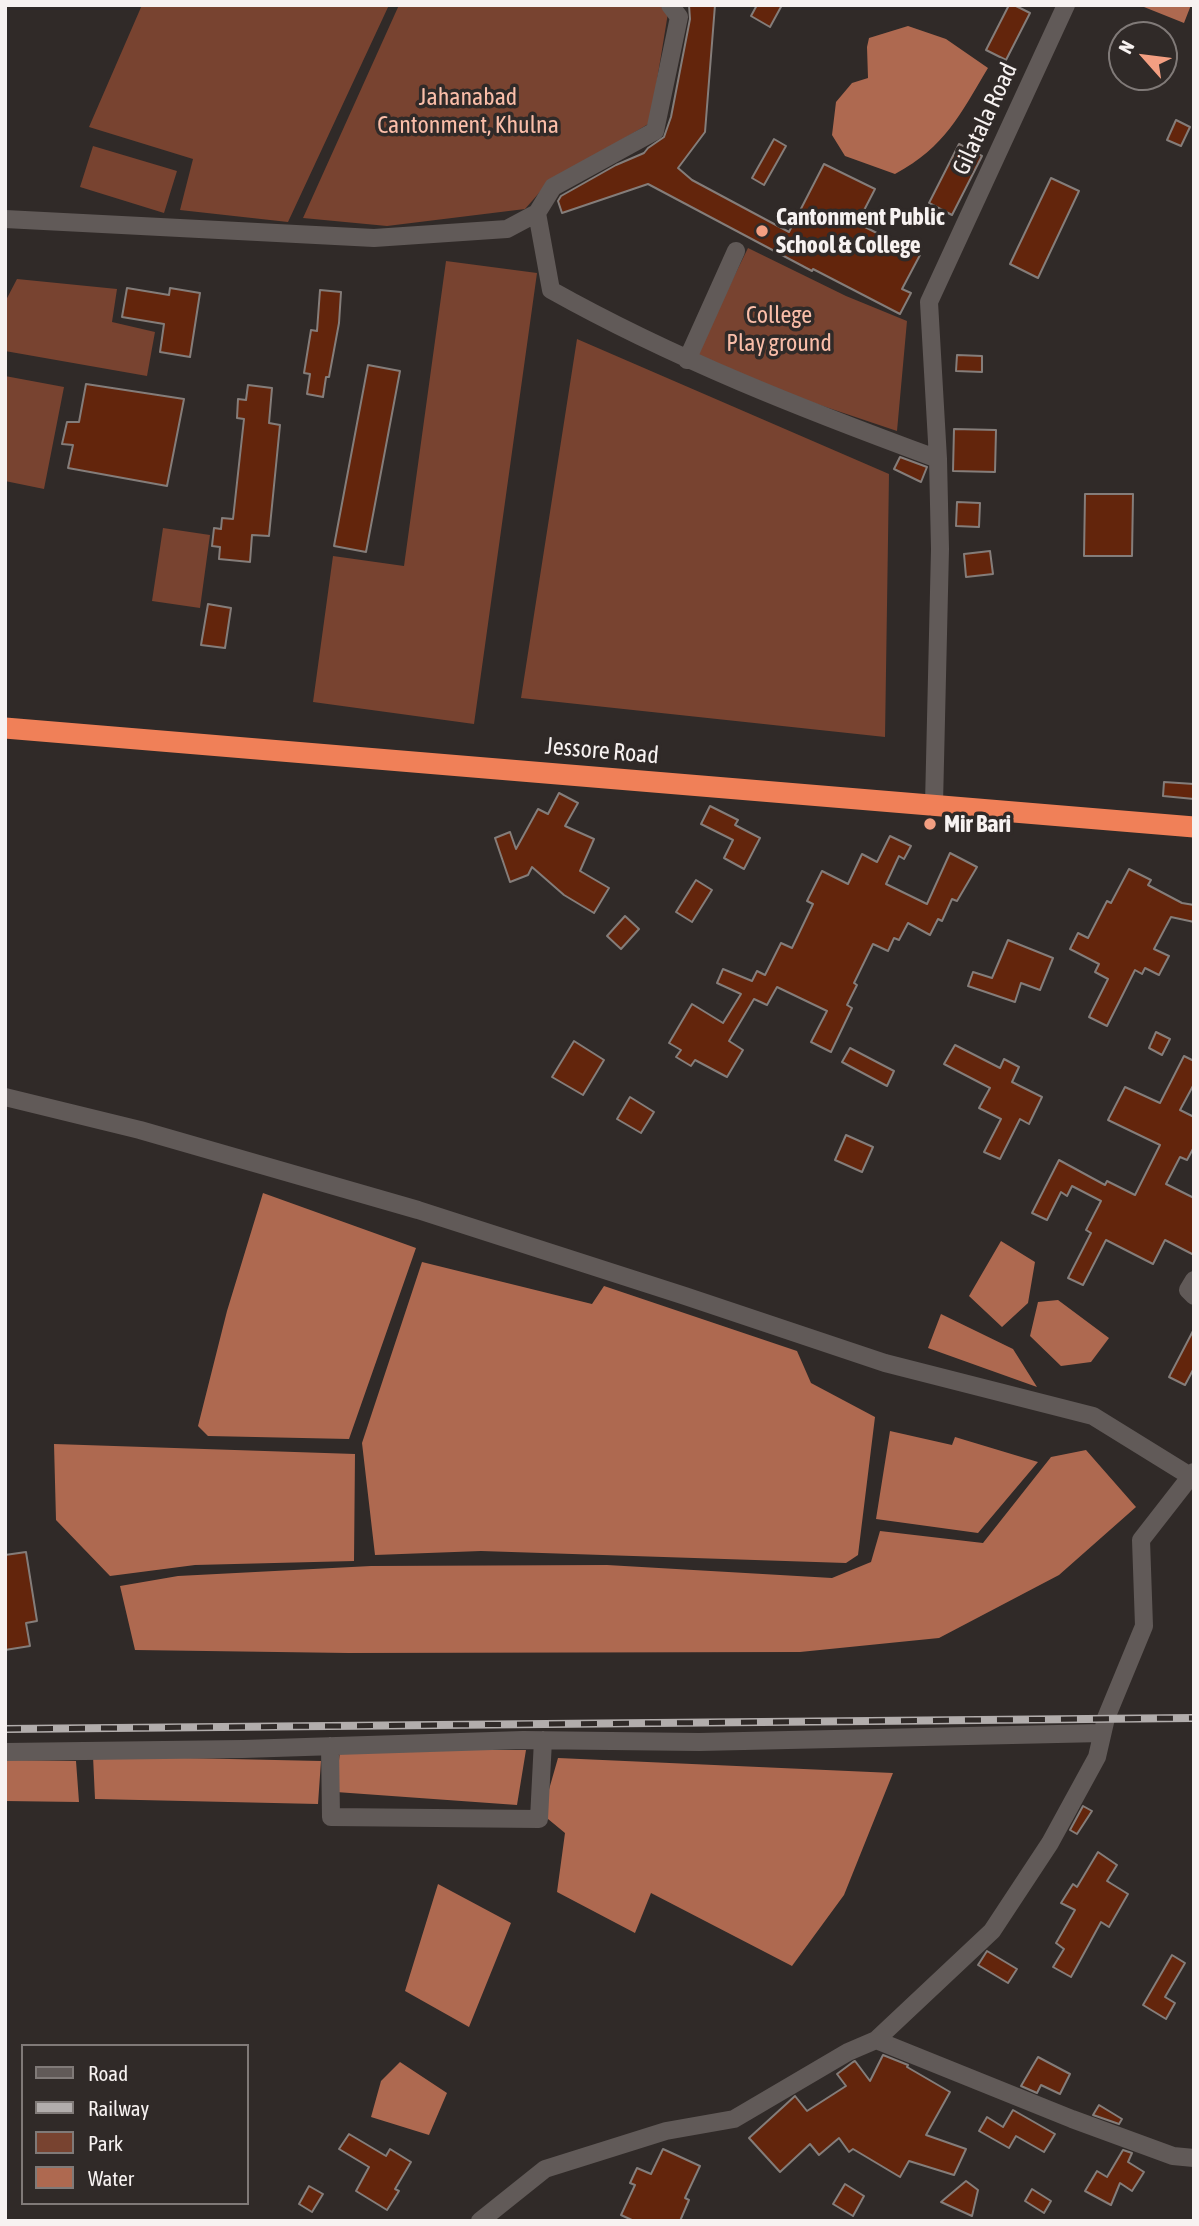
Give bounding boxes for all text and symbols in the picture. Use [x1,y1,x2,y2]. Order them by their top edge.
north arrow [1108,21,1178,91]
text: N [1114,37,1139,57]
street label: Gilatala Road [946,58,1024,180]
park label: Jahanabad Cantonment, Khulna [377,83,559,139]
place label: Cantonment Public School & College [776,203,945,259]
marker: Cantonment Public School & College [754,223,770,239]
park label: College Play ground [726,301,832,357]
street label: Jessore Road [544,732,660,770]
place label: Mir Bari [944,810,1011,838]
marker: Mir Bari [922,816,938,832]
legend [21,2044,248,2205]
text: Road [88,2061,128,2085]
text: Railway [88,2096,149,2120]
text: Park [88,2131,123,2155]
text: Water [88,2166,134,2190]

